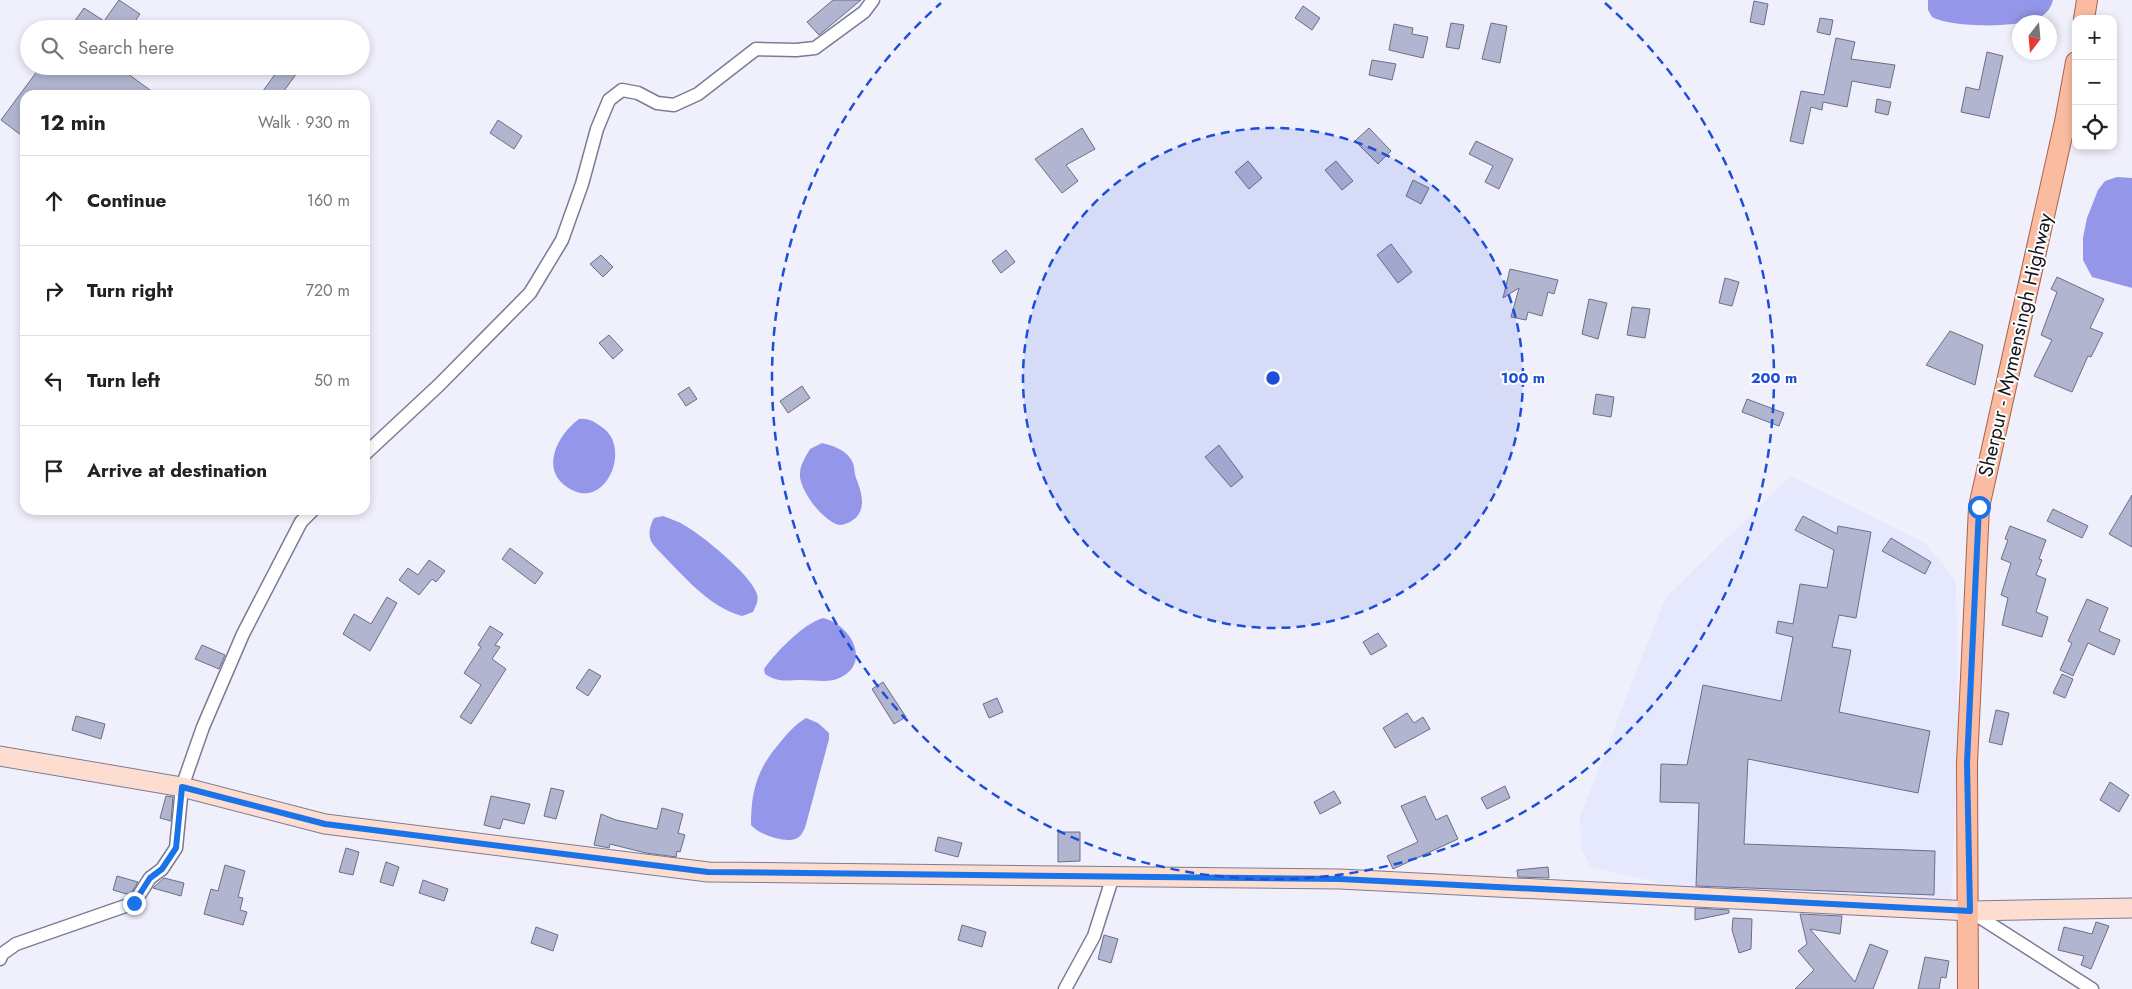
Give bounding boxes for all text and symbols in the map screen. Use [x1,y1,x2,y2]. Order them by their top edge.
north arrow [2012,15,2057,60]
map controls [2072,15,2117,150]
button: + [2072,15,2117,60]
search box [20,20,370,75]
icon: search [38,34,66,62]
text: Search here [78,34,174,61]
button: − [2072,60,2117,105]
button: locate [2072,105,2117,150]
text: 12 min [40,108,106,138]
text: Walk · 930 m [258,111,350,134]
icon: ahead [40,187,68,215]
text: Continue [87,187,166,214]
text: 160 m [307,189,350,212]
street label: Sherpur - Mymensingh Highway [1971,210,2060,480]
icon: right [40,277,68,305]
text: Turn right [87,277,173,304]
text: 720 m [306,279,350,302]
icon: left [40,367,68,395]
text: Turn left [87,367,160,394]
text: 100 m [1501,367,1545,389]
text: 200 m [1751,367,1797,389]
text: 50 m [314,369,350,392]
centre of rings [1264,369,1282,387]
icon: arrive [40,457,68,485]
text: Arrive at destination [87,457,267,484]
route start [1968,496,1991,519]
route end [123,892,146,915]

